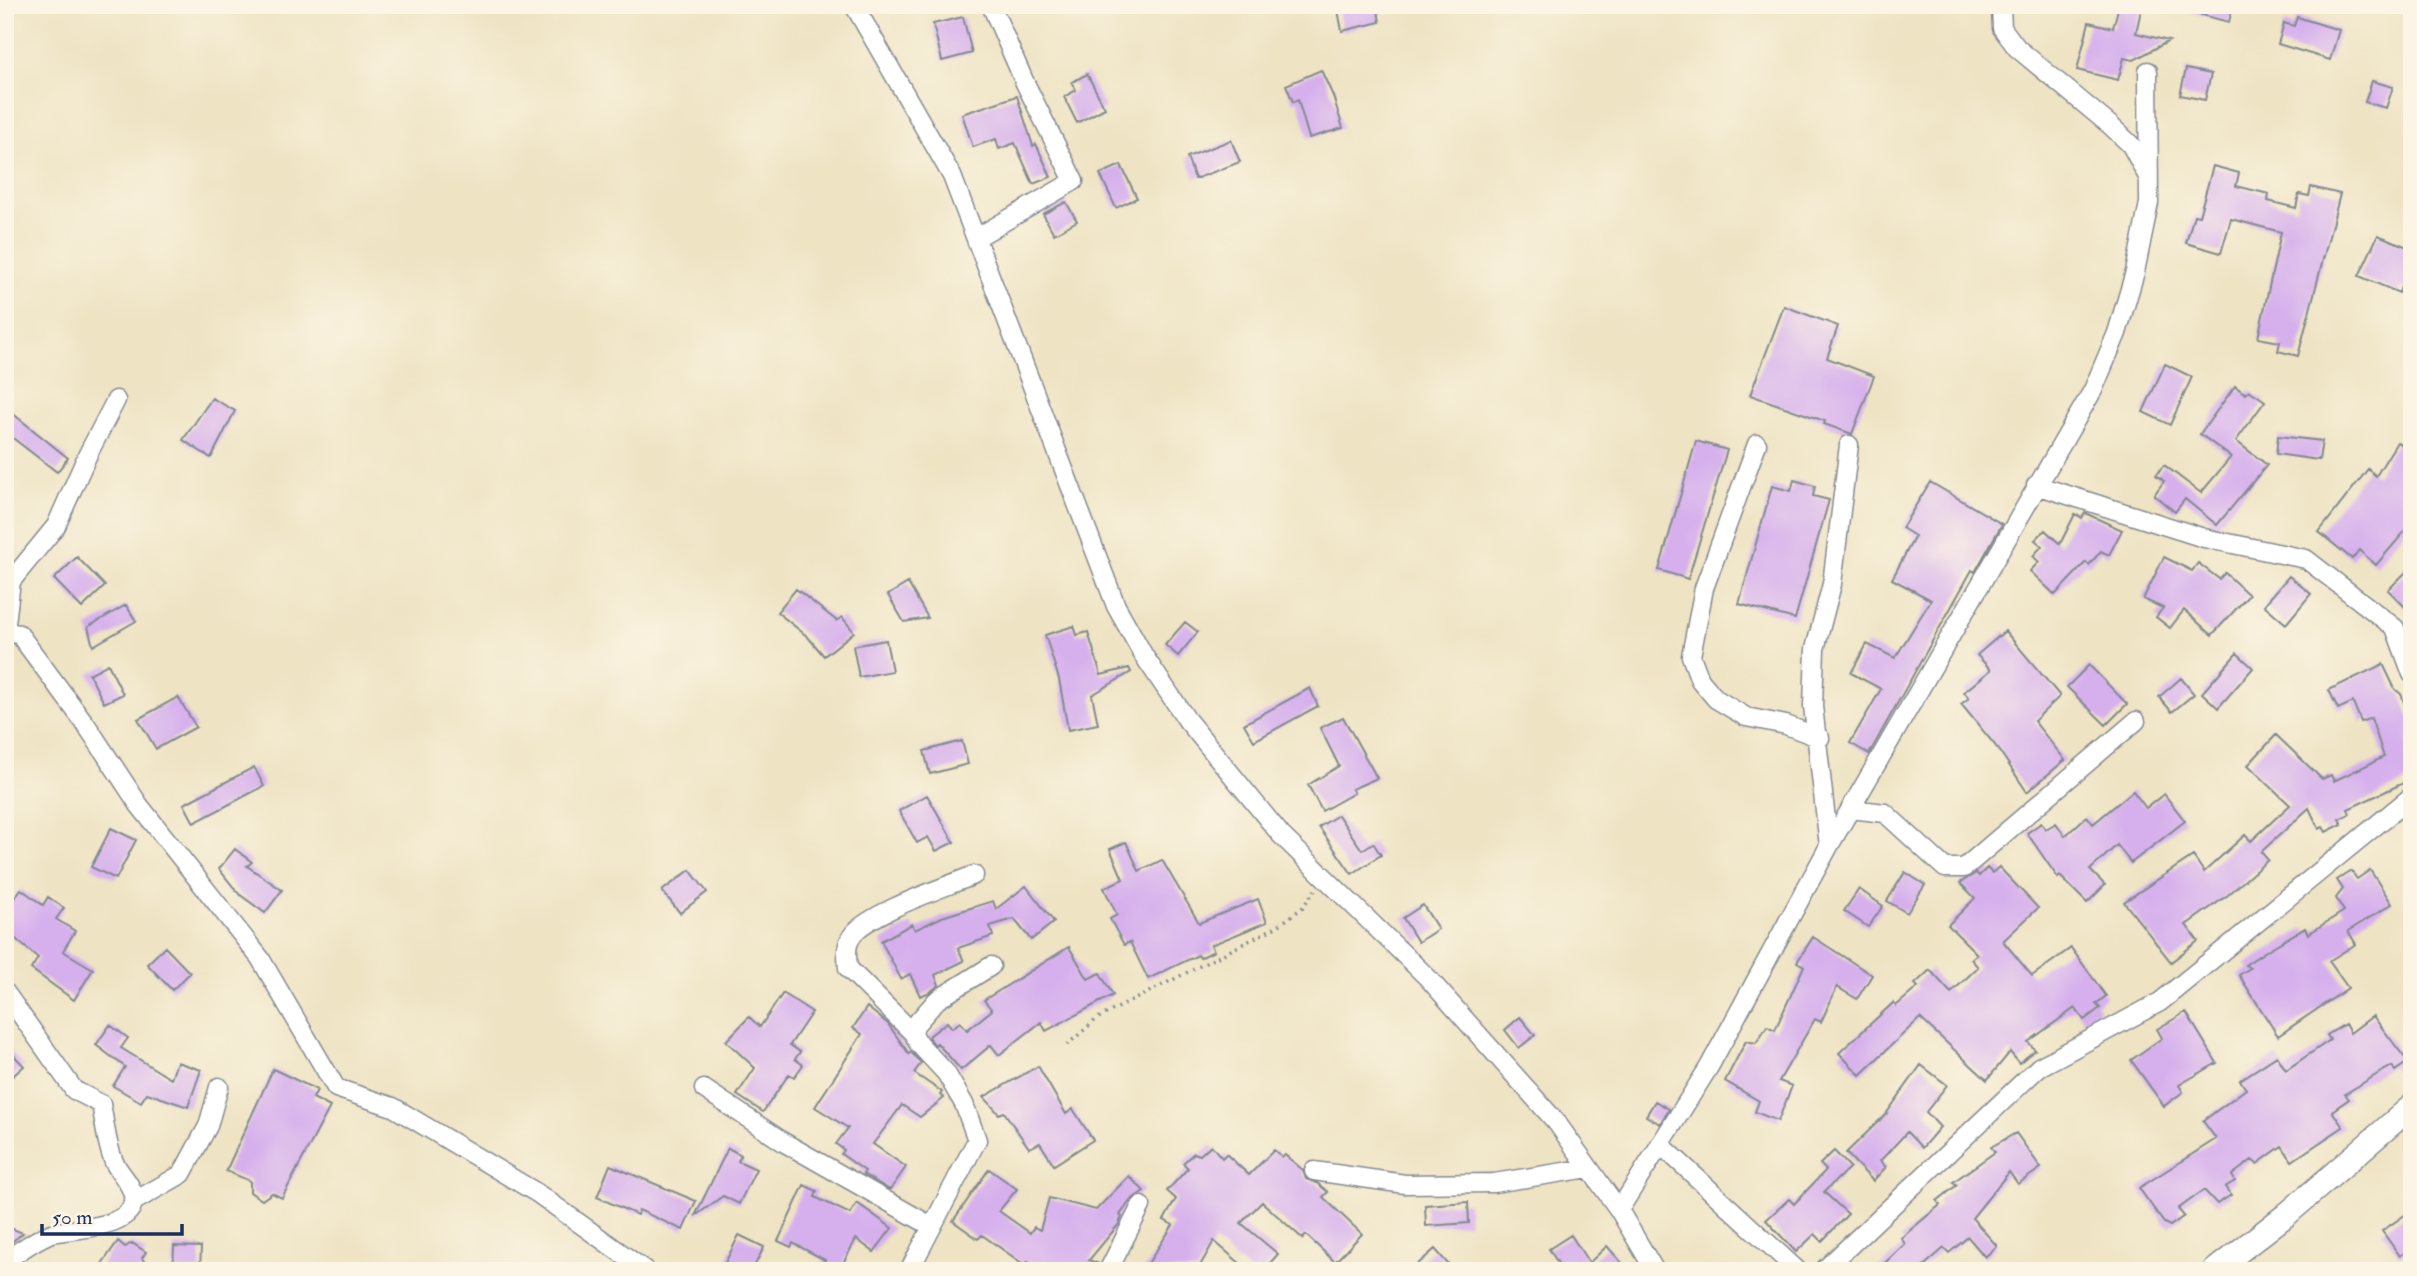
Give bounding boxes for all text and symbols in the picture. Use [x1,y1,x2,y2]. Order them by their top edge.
scale bar [42,1192,182,1236]
text: 50 m [52,1204,93,1231]

